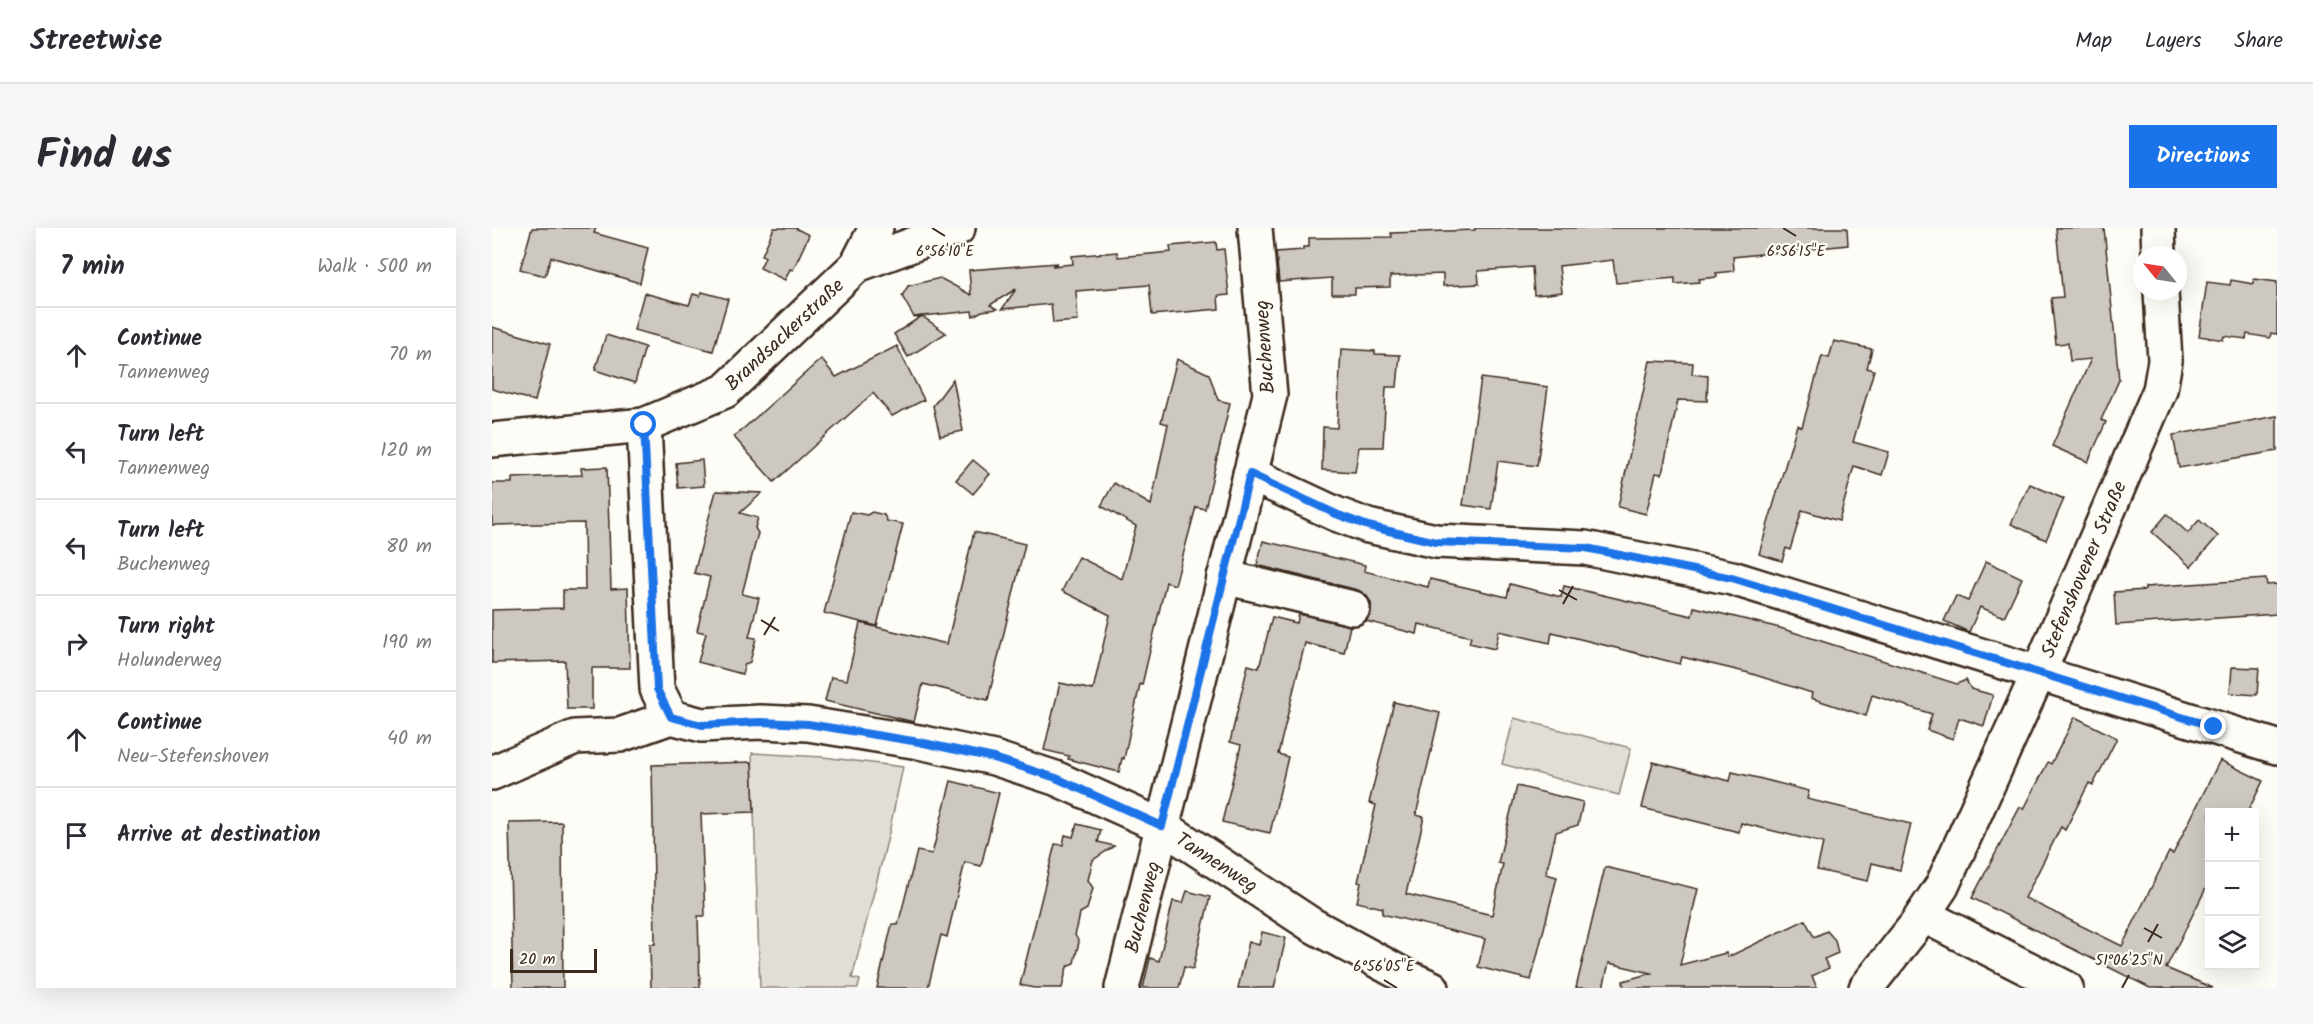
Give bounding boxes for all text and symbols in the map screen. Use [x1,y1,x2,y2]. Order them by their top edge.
text: Streetwise [30,19,162,64]
text: Map [2075,25,2112,58]
text: Layers [2145,25,2201,58]
text: Share [2234,25,2283,58]
text: Find us [36,123,172,190]
button: Directions [2129,125,2277,188]
text: 6°56'10"E [916,240,975,264]
text: 6°56'15"E [1767,240,1826,264]
text: 7 min [60,246,125,288]
north arrow [2133,246,2187,300]
text: Walk · 500 m [317,251,432,283]
street label: Brandsackerstraße [718,271,853,400]
street label: Buchenweg [1247,299,1285,395]
text: Continue [117,322,202,357]
icon: ahead [60,339,93,372]
text: 70 m [389,339,432,371]
text: Tannenweg [117,357,210,389]
route start [630,411,656,437]
text: Turn left [117,418,204,453]
icon: left [60,435,93,468]
text: 120 m [380,435,432,467]
text: Tannenweg [117,453,210,485]
street label: Stefenshovener Straße [2033,476,2137,663]
text: Turn left [117,514,204,549]
icon: left [60,531,93,564]
text: 80 m [386,531,432,563]
text: Buchenweg [117,549,211,581]
text: Turn right [117,610,215,645]
icon: right [60,627,93,660]
text: 190 m [382,627,432,659]
text: Holunderweg [117,645,222,677]
text: Continue [117,706,202,741]
route end [2200,713,2226,739]
icon: ahead [60,723,93,756]
text: 40 m [387,723,432,755]
text: Neu-Stefenshoven [117,741,269,773]
map controls [2205,808,2259,970]
button: + [2205,808,2259,862]
text: Arrive at destination [117,818,320,853]
icon: arrive [60,819,93,852]
street label: Tannenweg [1168,825,1264,902]
street label: Buchenweg [1117,858,1171,957]
button: − [2205,862,2259,916]
button: layers [2205,916,2259,970]
scale bar [510,946,597,974]
text: 20 m [519,947,555,972]
text: 51°06'25"N [2095,949,2163,973]
text: 6°56'05"E [1353,955,1416,979]

